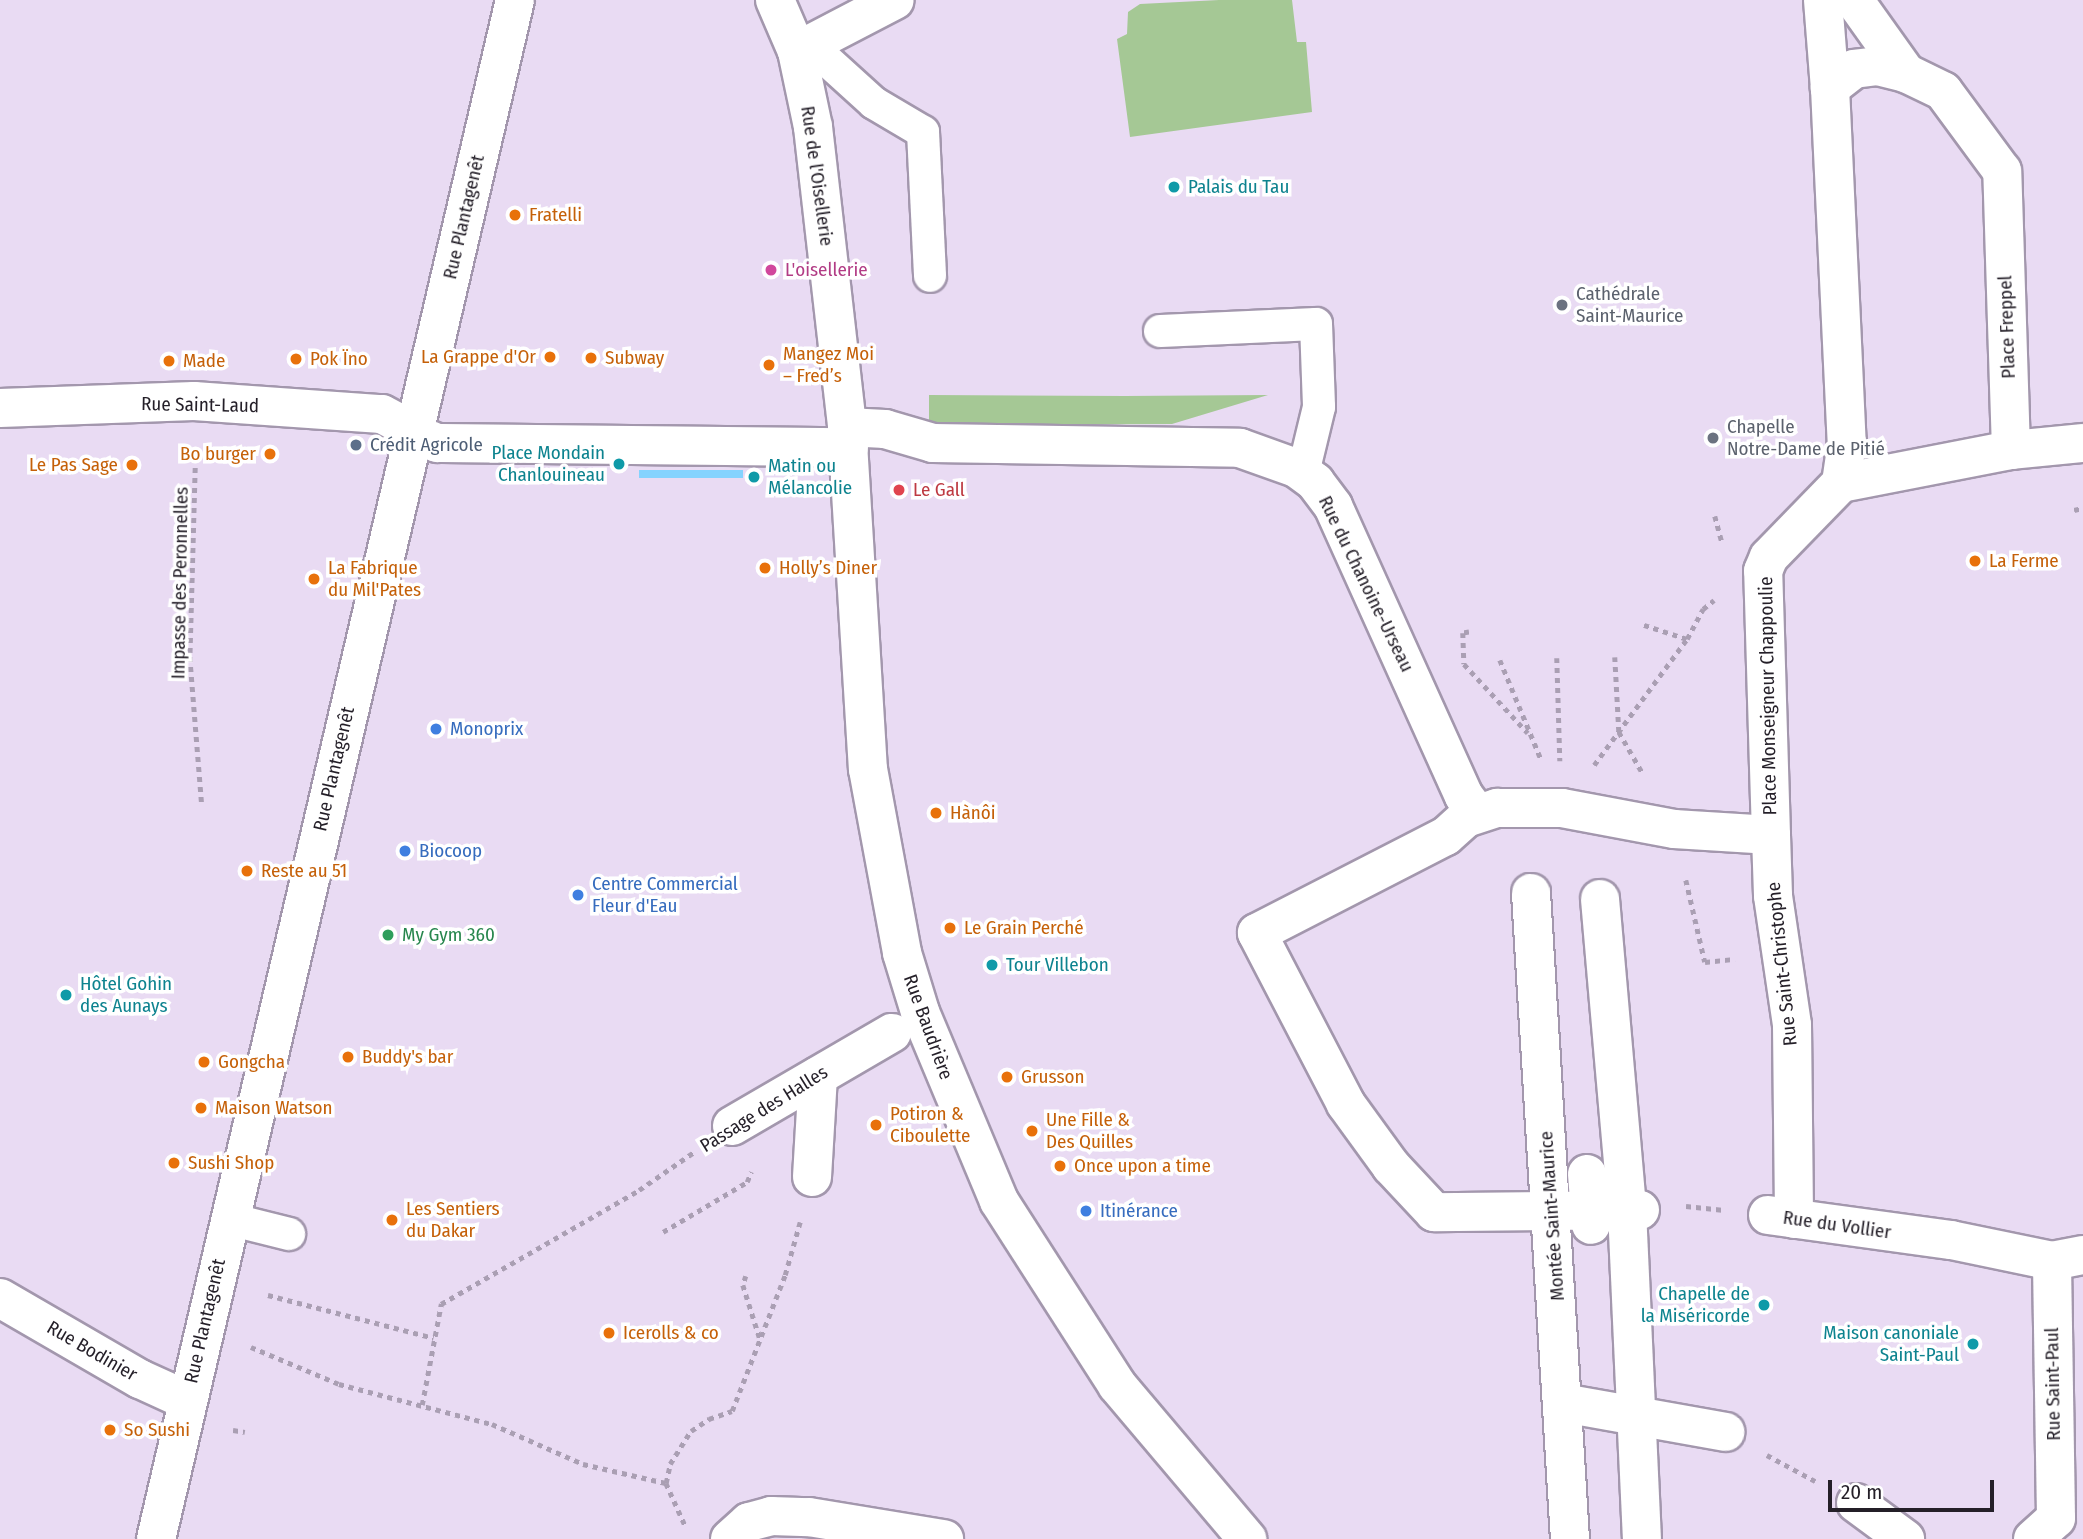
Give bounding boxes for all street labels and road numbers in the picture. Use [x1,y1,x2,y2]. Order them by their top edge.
street label: Rue de l'Oisellerie [796,105,838,247]
street label: Rue Plantagenêt [439,153,489,281]
street label: Place Freppel [1994,275,2020,379]
street label: Rue Saint-Laud [141,393,259,417]
street label: Impasse des Peronnelles [167,487,193,679]
street label: Rue du Chanoine-Urseau [1313,492,1419,676]
street label: Place Monseigneur Chappoulie [1755,576,1781,816]
street label: Rue Plantagenêt [309,705,359,833]
street label: Rue Saint-Christophe [1762,881,1802,1047]
street label: Rue Baudrière [898,971,958,1083]
street label: Passage des Halles [696,1061,832,1157]
street label: Montée Saint-Maurice [1535,1130,1569,1302]
street label: Rue du Vollier [1782,1206,1892,1244]
street label: Rue Plantagenêt [180,1257,230,1385]
street label: Rue Bodinier [43,1316,141,1386]
street label: Rue Saint-Paul [2041,1327,2065,1441]

